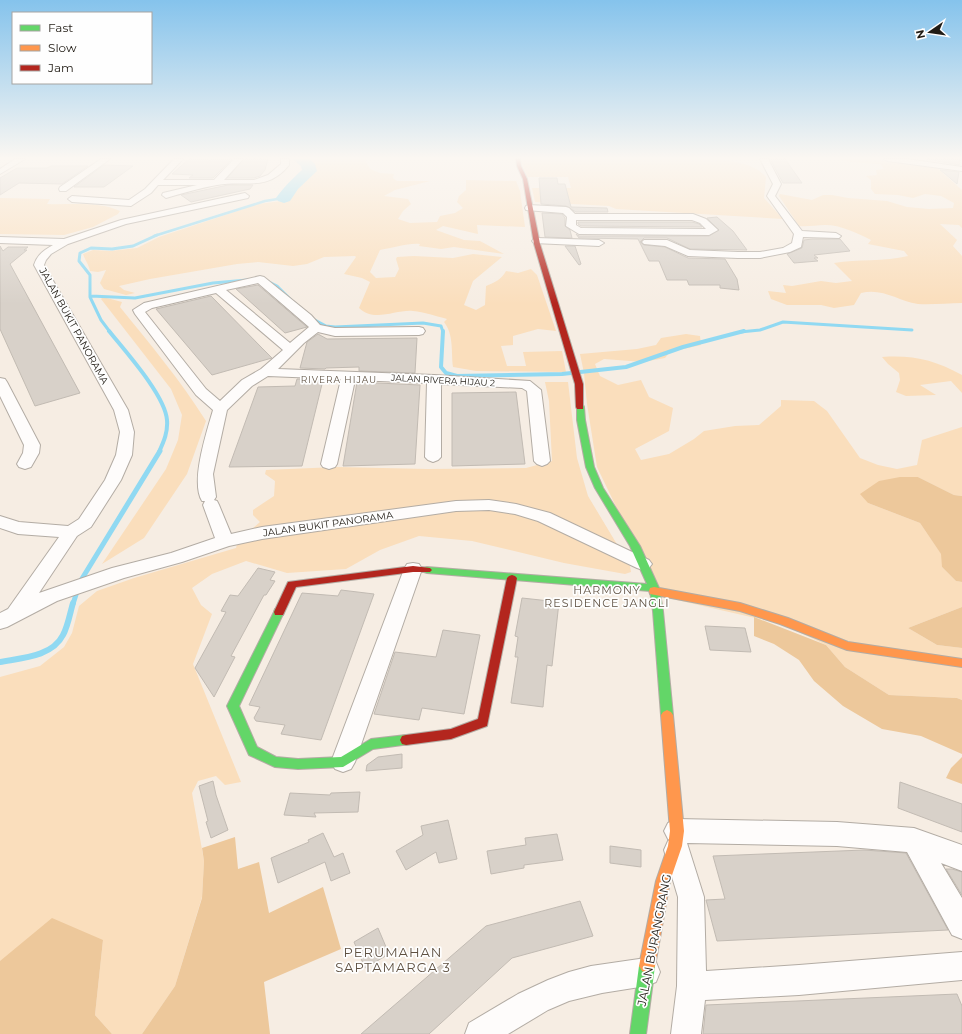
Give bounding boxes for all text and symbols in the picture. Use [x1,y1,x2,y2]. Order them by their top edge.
legend [12,12,152,84]
north arrow [910,12,950,52]
text: Fast [48,20,73,35]
text: N [912,28,928,40]
text: Slow [48,40,77,55]
text: Jam [47,60,74,75]
street label: JALAN BUKIT PANORAMA [36,265,112,387]
street label: JALAN RIVERA HIJAU 2 [390,372,495,388]
district label: RIVERA HIJAU [301,374,377,385]
street label: JALAN BUKIT PANORAMA [261,508,395,540]
district label: HARMONY RESIDENCE JANGLI [544,583,670,610]
street label: JALAN BURANGRANG [634,873,674,1008]
district label: PERUMAHAN SAPTAMARGA 3 [335,944,451,975]

